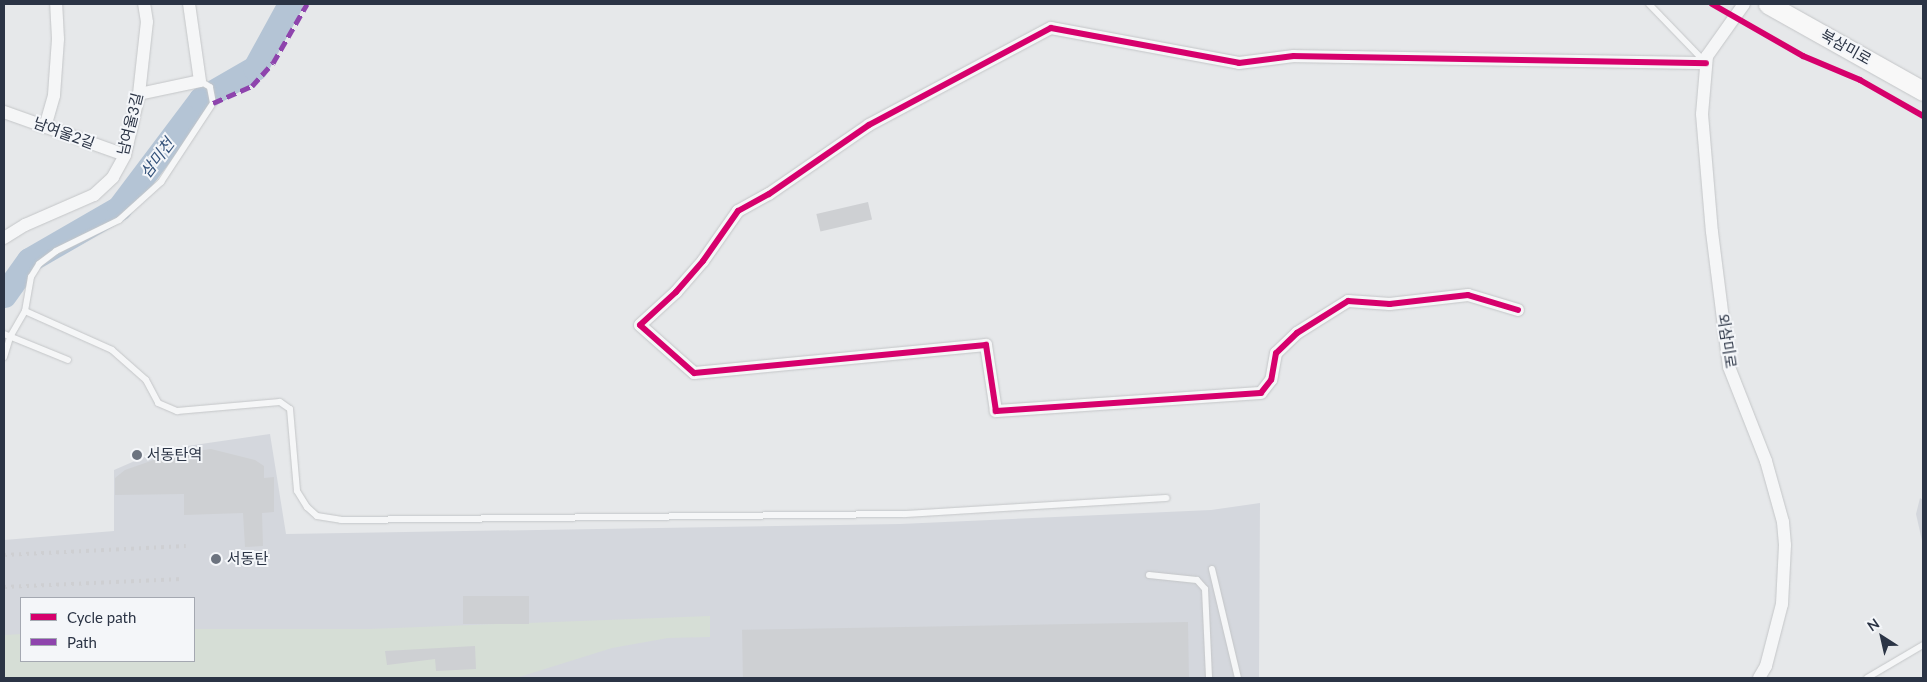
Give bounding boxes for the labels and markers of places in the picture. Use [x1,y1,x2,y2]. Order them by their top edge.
place label: 서동탄역 [147,446,202,464]
marker: 서동탄역 [131,449,143,461]
place label: 서동탄 [227,550,268,568]
marker: 서동탄 [209,552,223,566]

